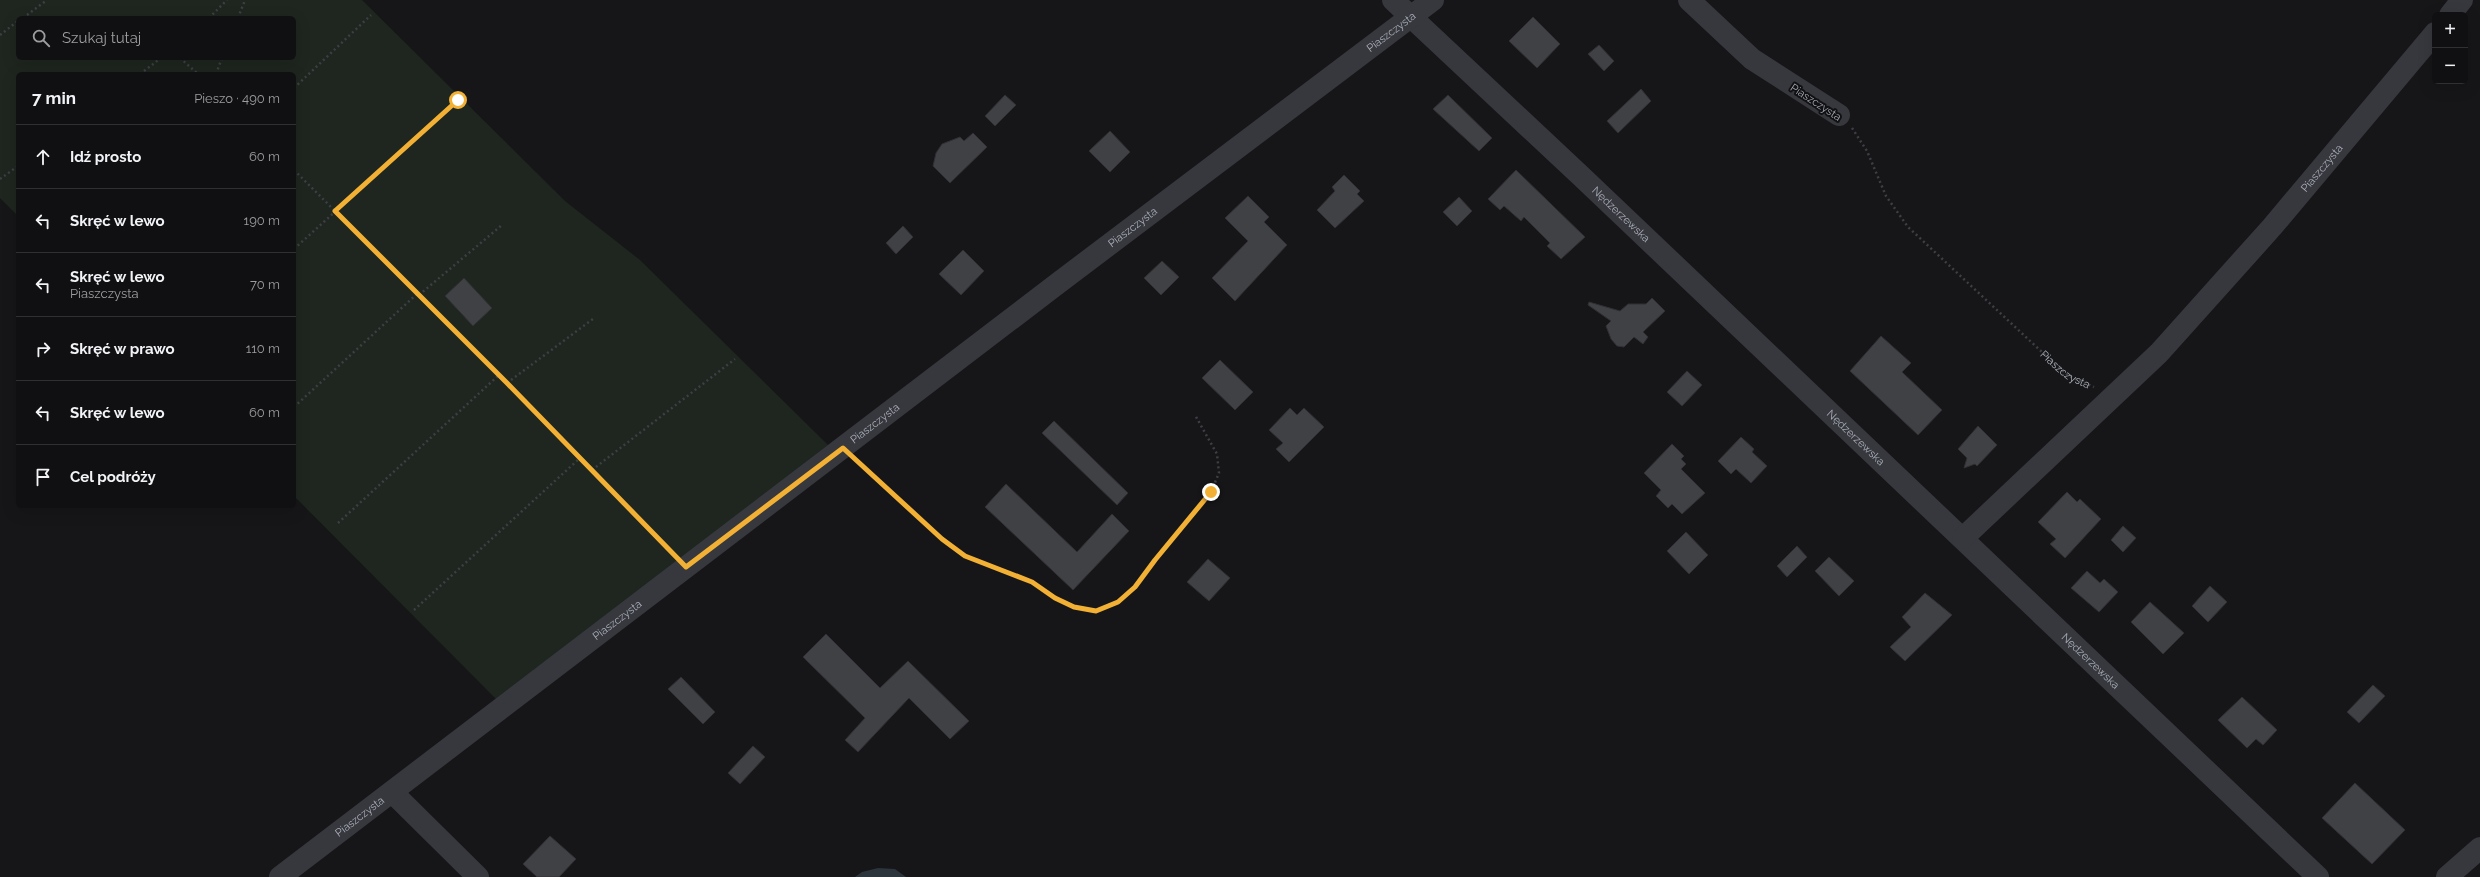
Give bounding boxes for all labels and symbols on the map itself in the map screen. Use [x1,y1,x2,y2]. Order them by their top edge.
street label: Piaszczysta [1364,9,1418,55]
street label: Piaszczysta [1788,81,1844,124]
route start [449,91,467,109]
street label: Piaszczysta [2298,142,2346,195]
street label: Nędzerzewska [1589,184,1652,245]
street label: Piaszczysta [1106,205,1160,250]
street label: Piaszczysta [2037,348,2092,391]
street label: Piaszczysta [848,401,902,446]
street label: Nędzerzewska [1824,407,1887,468]
route end [1202,483,1220,501]
street label: Piaszczysta [590,597,644,643]
street label: Nędzerzewska [2059,631,2122,692]
street label: Piaszczysta [333,794,387,840]

